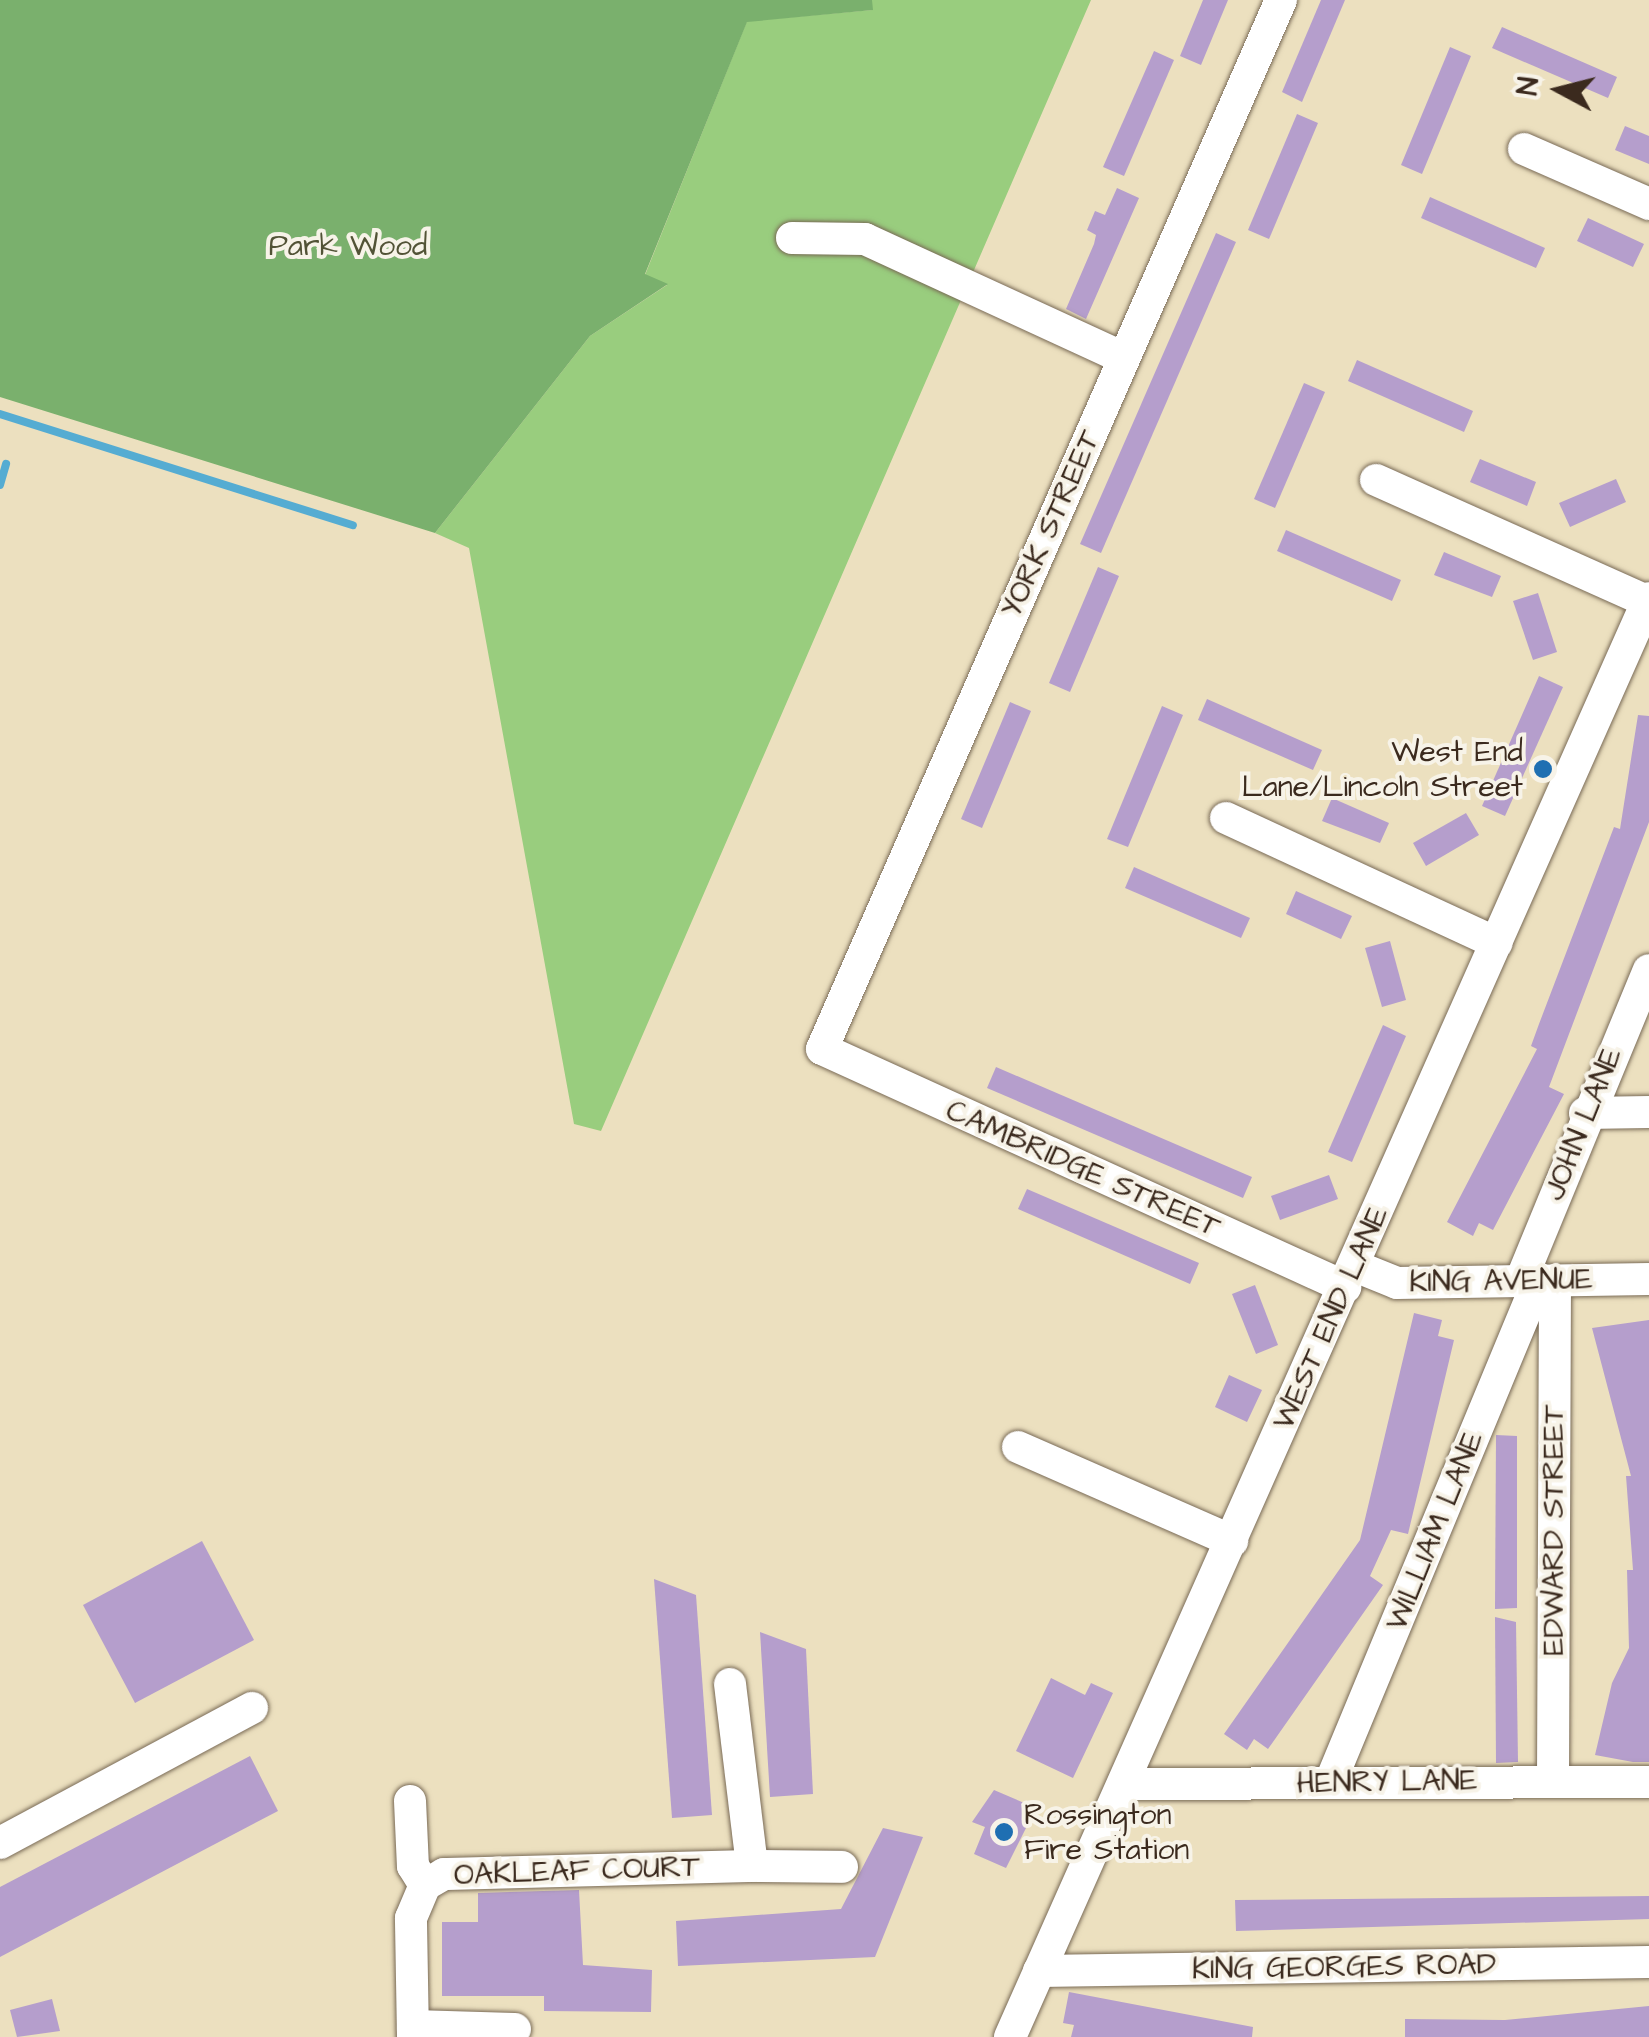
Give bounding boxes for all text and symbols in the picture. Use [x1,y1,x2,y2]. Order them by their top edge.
north arrow [1509,40,1609,140]
text: N [1508,75,1549,97]
park label: Park Wood [269,228,427,264]
street label: YORK STREET [994,425,1108,623]
place label: West End Lane/Lincoln Street [1242,734,1523,804]
marker: West End Lane/Lincoln Street [1532,758,1554,780]
street label: JOHN LANE [1536,1042,1630,1206]
street label: CAMBRIDGE STREET [940,1092,1226,1246]
street label: WEST END LANE [1266,1201,1396,1435]
street label: KING AVENUE [1409,1261,1593,1301]
street label: EDWARD STREET [1536,1404,1572,1656]
street label: WILLIAM LANE [1379,1426,1491,1636]
street label: HENRY LANE [1296,1762,1478,1802]
place label: Rossington Fire Station [1024,1797,1189,1868]
marker: Rossington Fire Station [993,1821,1015,1843]
street label: OAKLEAF COURT [453,1849,701,1893]
street label: KING GEORGES ROAD [1192,1946,1496,1988]

